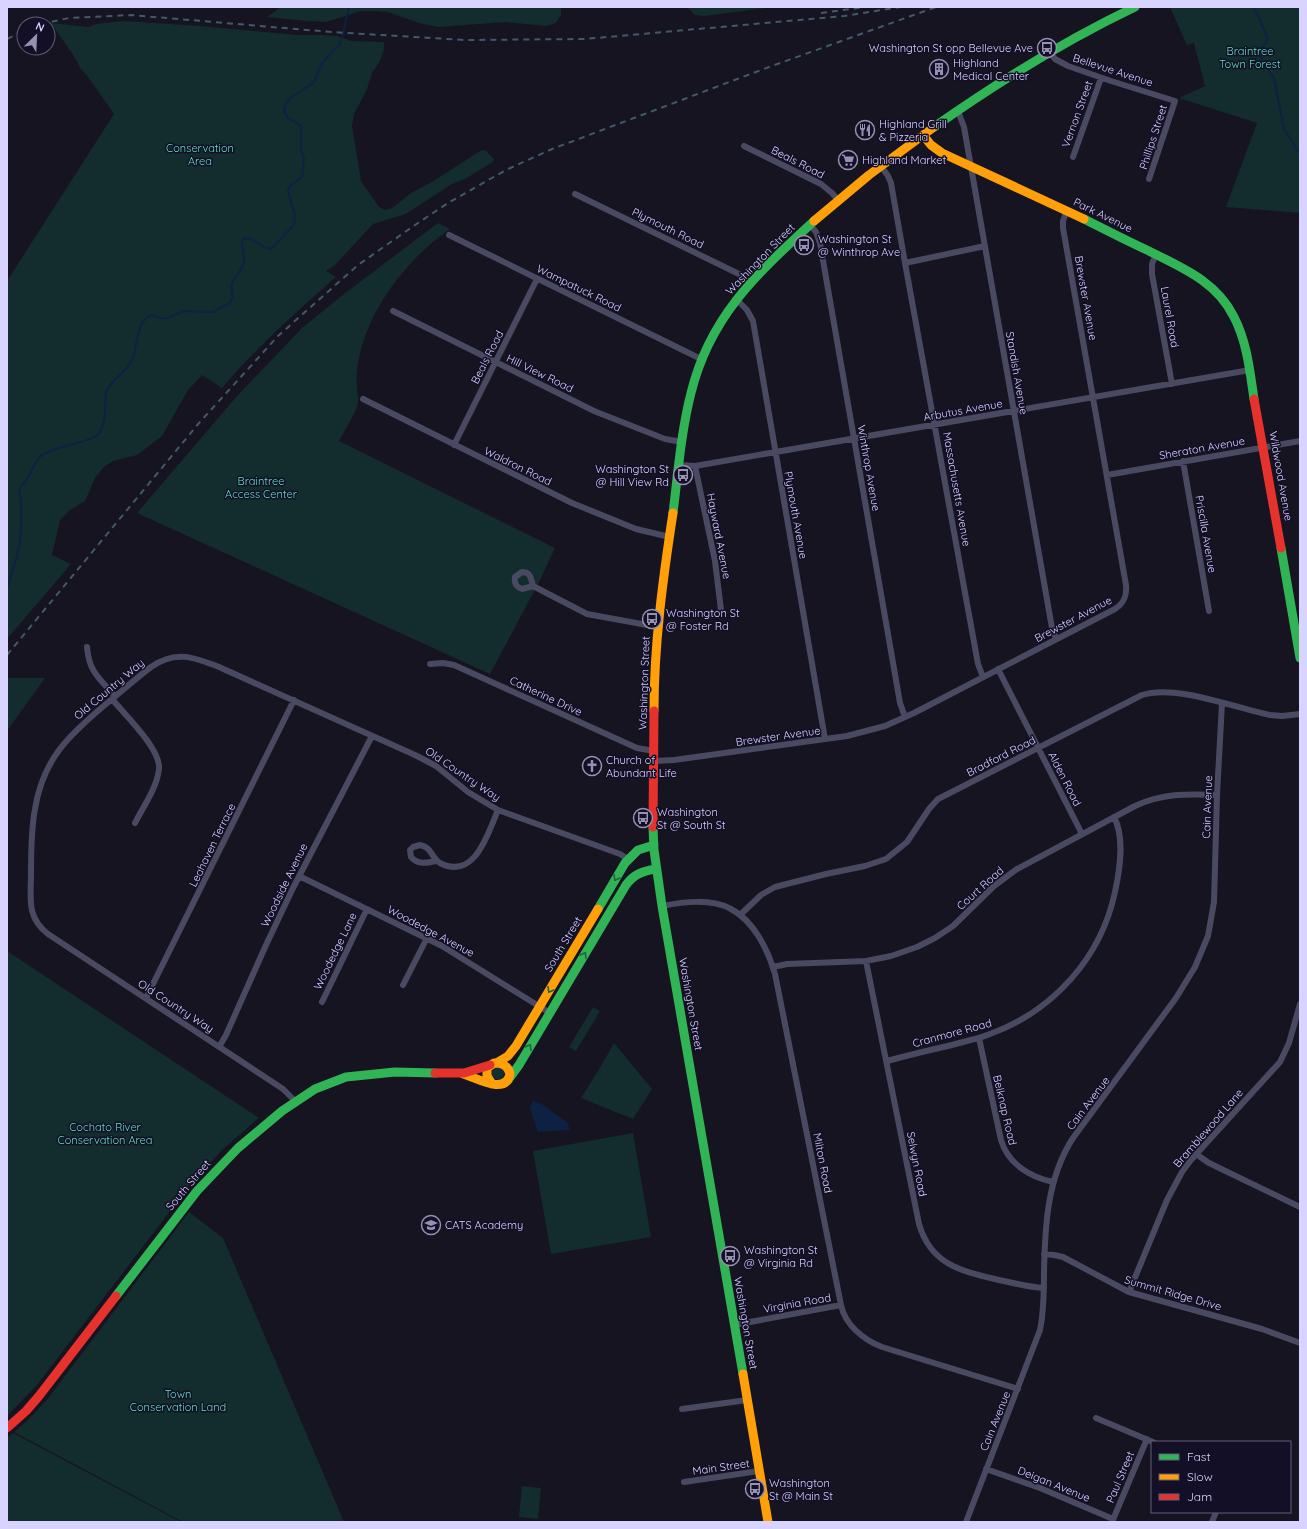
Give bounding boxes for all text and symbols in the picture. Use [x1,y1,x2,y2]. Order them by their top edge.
north arrow [16,16,56,56]
text: N [34,19,47,35]
bus stop icon: Washington St opp Bellevue Ave [1036,37,1058,59]
place label: Washington St opp Bellevue Ave [869,41,1033,55]
park label: Braintree Town Forest [1219,44,1281,71]
street label: Bellevue Avenue [1071,50,1155,90]
place label: Highland Medical Center [953,56,1030,83]
building icon: Highland Medical Center [928,58,950,80]
street label: Vernon Street [1058,78,1096,149]
street label: Phillips Street [1136,103,1170,171]
place label: Highland Grill & Pizzeria [879,117,947,144]
restaurant icon: Highland Grill & Pizzeria [854,119,876,141]
park label: Conservation Area [166,141,234,168]
street label: Beals Road [769,143,827,181]
supermarket icon: Highland Market [837,149,859,171]
place label: Highland Market [862,153,946,167]
street label: Park Avenue [1071,195,1135,235]
street label: Plymouth Road [630,205,706,251]
street label: Washington Street [722,220,798,298]
place label: Washington St @ Winthrop Ave [818,232,900,259]
bus stop icon: Washington St @ Winthrop Ave [793,234,815,256]
street label: Brewster Avenue [1072,255,1100,341]
street label: Wampatuck Road [534,261,624,315]
street label: Laurel Road [1158,285,1182,349]
street label: Beals Road [468,328,506,386]
street label: Standish Avenue [1003,330,1031,416]
street label: Hill View Road [504,351,576,395]
street label: Arbutus Avenue [922,396,1004,424]
street label: Winthrop Avenue [855,424,883,512]
street label: Wildwood Avenue [1266,430,1296,522]
street label: Massachusetts Avenue [940,431,974,547]
street label: Sheraton Avenue [1158,434,1246,462]
street label: Waldron Road [482,444,554,488]
place label: Washington St @ Hill View Rd [595,462,669,489]
bus stop icon: Washington St @ Hill View Rd [672,464,694,486]
street label: Plymouth Avenue [781,470,811,560]
park label: Braintree Access Center [225,474,298,501]
street label: Hayward Avenue [704,492,734,580]
street label: Priscilla Avenue [1192,494,1220,574]
street label: Brewster Avenue [1032,593,1114,645]
place label: Washington St @ Foster Rd [666,606,740,633]
bus stop icon: Washington St @ Foster Rd [641,608,663,630]
street label: Washington Street [635,636,653,730]
street label: Old Country Way [71,655,147,723]
street label: Catherine Drive [507,673,585,719]
street label: Brewster Avenue [735,723,821,749]
street label: Bradford Road [964,733,1038,779]
street label: Old Country Way [423,744,503,804]
street label: Alden Road [1045,750,1085,808]
place label: Church of Abundant Life [606,753,677,780]
church icon: Church of Abundant Life [581,755,603,777]
street label: Cain Avenue [1199,775,1215,839]
street label: Leahaven Terrace [186,801,238,889]
place label: Washington St @ South St [657,805,726,832]
bus stop icon: Washington St @ South St [632,807,654,829]
street label: Woodside Avenue [258,841,310,929]
street label: Court Road [954,863,1006,913]
one-way arrow [613,874,621,881]
street label: Woodedge Avenue [385,902,477,960]
street label: Woodedge Lane [310,910,360,992]
street label: South Street [541,914,585,974]
one-way arrow [579,952,587,959]
street label: Washington Street [676,957,706,1052]
street label: Old Country Way [135,976,217,1036]
one-way arrow [547,986,554,993]
street label: Cranmore Road [911,1016,993,1050]
one-way arrow [525,1044,532,1051]
street label: Belknap Road [990,1073,1020,1147]
street label: Cain Avenue [1063,1074,1113,1132]
street label: Bramblewood Lane [1170,1086,1246,1170]
park label: Cochato River Conservation Area [58,1120,152,1147]
street label: Selwyn Road [904,1130,930,1198]
street label: Milton Road [810,1132,836,1194]
street label: South Street [163,1157,213,1213]
school or university icon: CATS Academy [420,1214,442,1236]
place label: CATS Academy [445,1218,523,1232]
place label: Washington St @ Virginia Rd [744,1243,818,1270]
bus stop icon: Washington St @ Virginia Rd [719,1245,741,1267]
street label: Summit Ridge Drive [1123,1272,1223,1314]
street label: Washington Street [731,1276,761,1371]
street label: Virginia Road [762,1290,832,1316]
park label: Town Conservation Land [130,1387,226,1414]
street label: Cain Avenue [977,1389,1013,1453]
legend [1151,1441,1291,1513]
street label: Paul Street [1103,1449,1137,1505]
text: Fast [1187,1449,1211,1464]
street label: Main Street [692,1456,751,1478]
street label: Deigan Avenue [1016,1463,1092,1505]
text: Slow [1187,1469,1213,1484]
place label: Washington St @ Main St [769,1476,833,1503]
bus stop icon: Washington St @ Main St [744,1478,766,1500]
text: Jam [1187,1489,1212,1504]

